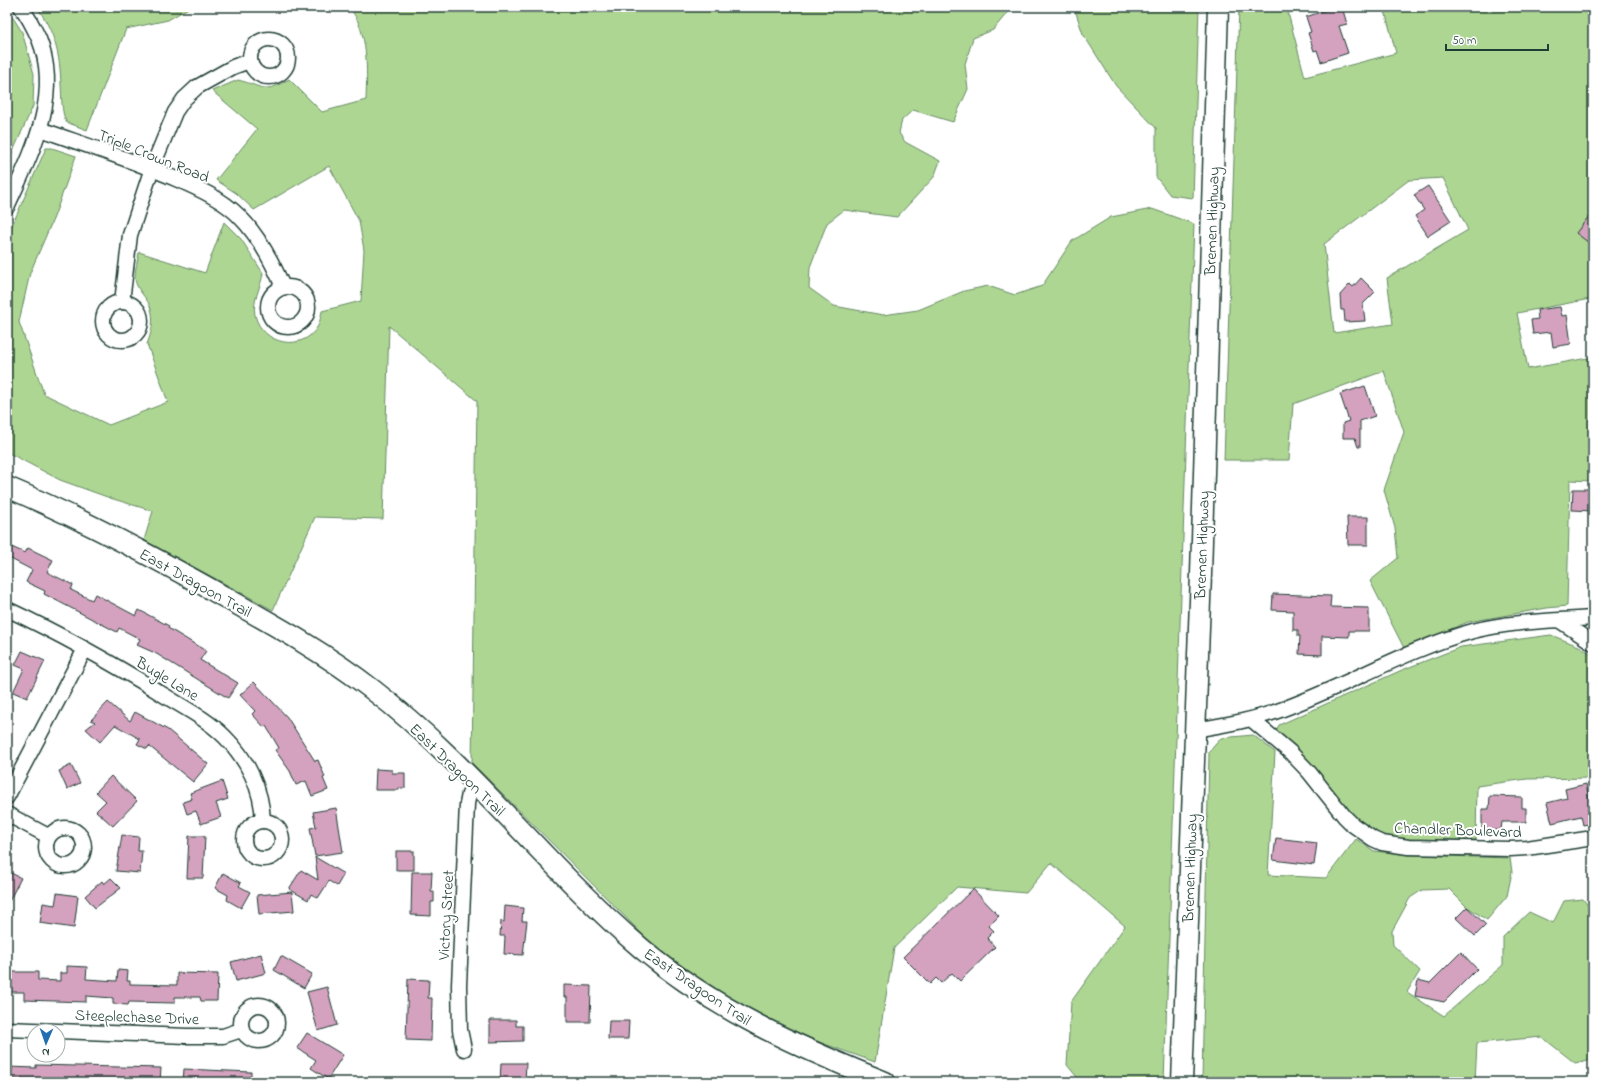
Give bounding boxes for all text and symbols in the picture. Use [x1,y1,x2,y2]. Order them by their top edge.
scale bar [1446,26,1548,52]
text: 50 m [1452,32,1476,50]
street label: Triple Crown Road [94,124,213,190]
street label: Bremen Highway [1199,166,1227,277]
street label: Bremen Highway [1189,490,1217,601]
street label: East Dragoon Trail [134,543,256,625]
street label: Bugle Lane [130,651,204,708]
street label: East Dragoon Trail [403,718,510,823]
street label: Bremen Highway [1177,813,1205,924]
street label: Chandler Boulevard [1394,817,1522,845]
street label: Victory Street [433,869,461,962]
street label: East Dragoon Trail [638,943,756,1033]
street label: Steeplechase Drive [74,1004,200,1032]
north arrow [26,1023,66,1063]
text: N [42,1044,50,1060]

